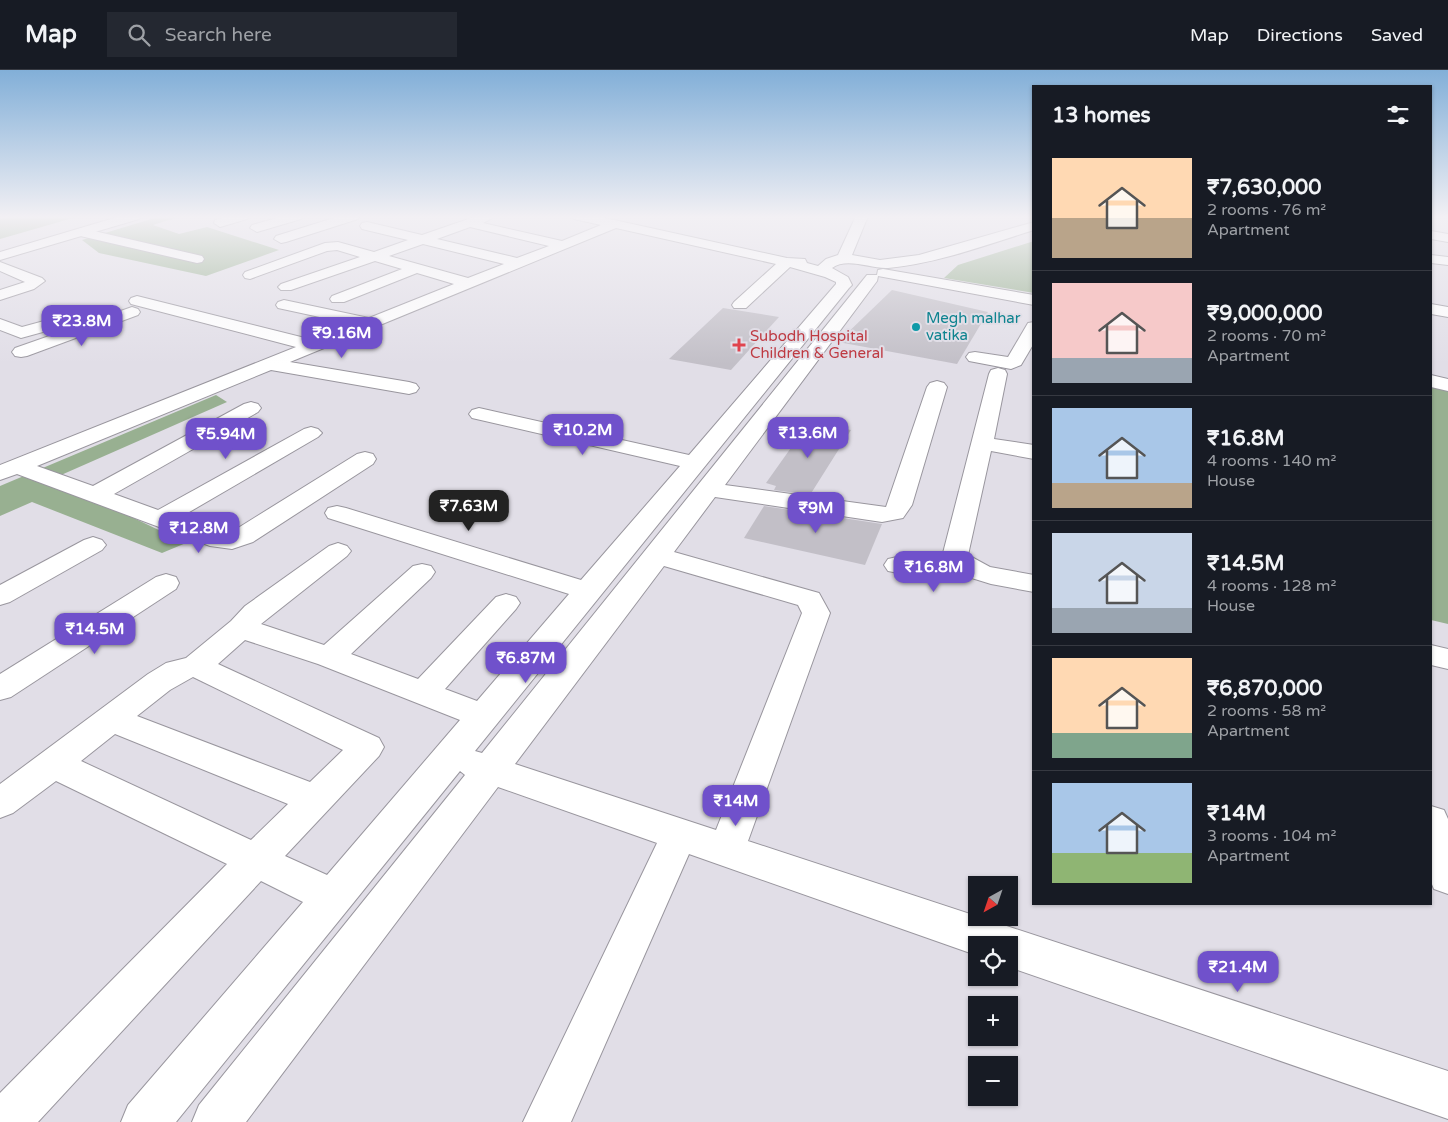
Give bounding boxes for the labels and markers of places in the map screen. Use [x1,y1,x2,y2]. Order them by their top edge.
pin: ₹23.8M [41,304,123,347]
place label: Megh malhar vatika [926,309,1021,344]
pin: ₹9.16M [301,316,383,359]
marker: Megh malhar vatika [910,321,922,333]
place label: Subodh Hospital Children & General [750,327,884,362]
marker: Subodh Hospital Children & General [732,338,746,352]
pin: ₹10.2M [542,414,624,456]
pin: ₹13.6M [767,416,849,459]
pin: ₹5.94M [185,418,267,460]
pin: ₹7.63M [428,490,510,532]
pin: ₹9M [792,492,840,534]
pin: ₹12.8M [158,512,240,554]
pin: ₹16.8M [893,550,975,593]
pin: ₹14.5M [54,612,136,655]
pin: ₹6.87M [485,642,567,684]
pin: ₹14M [706,784,766,827]
pin: ₹21.4M [1197,950,1279,993]

